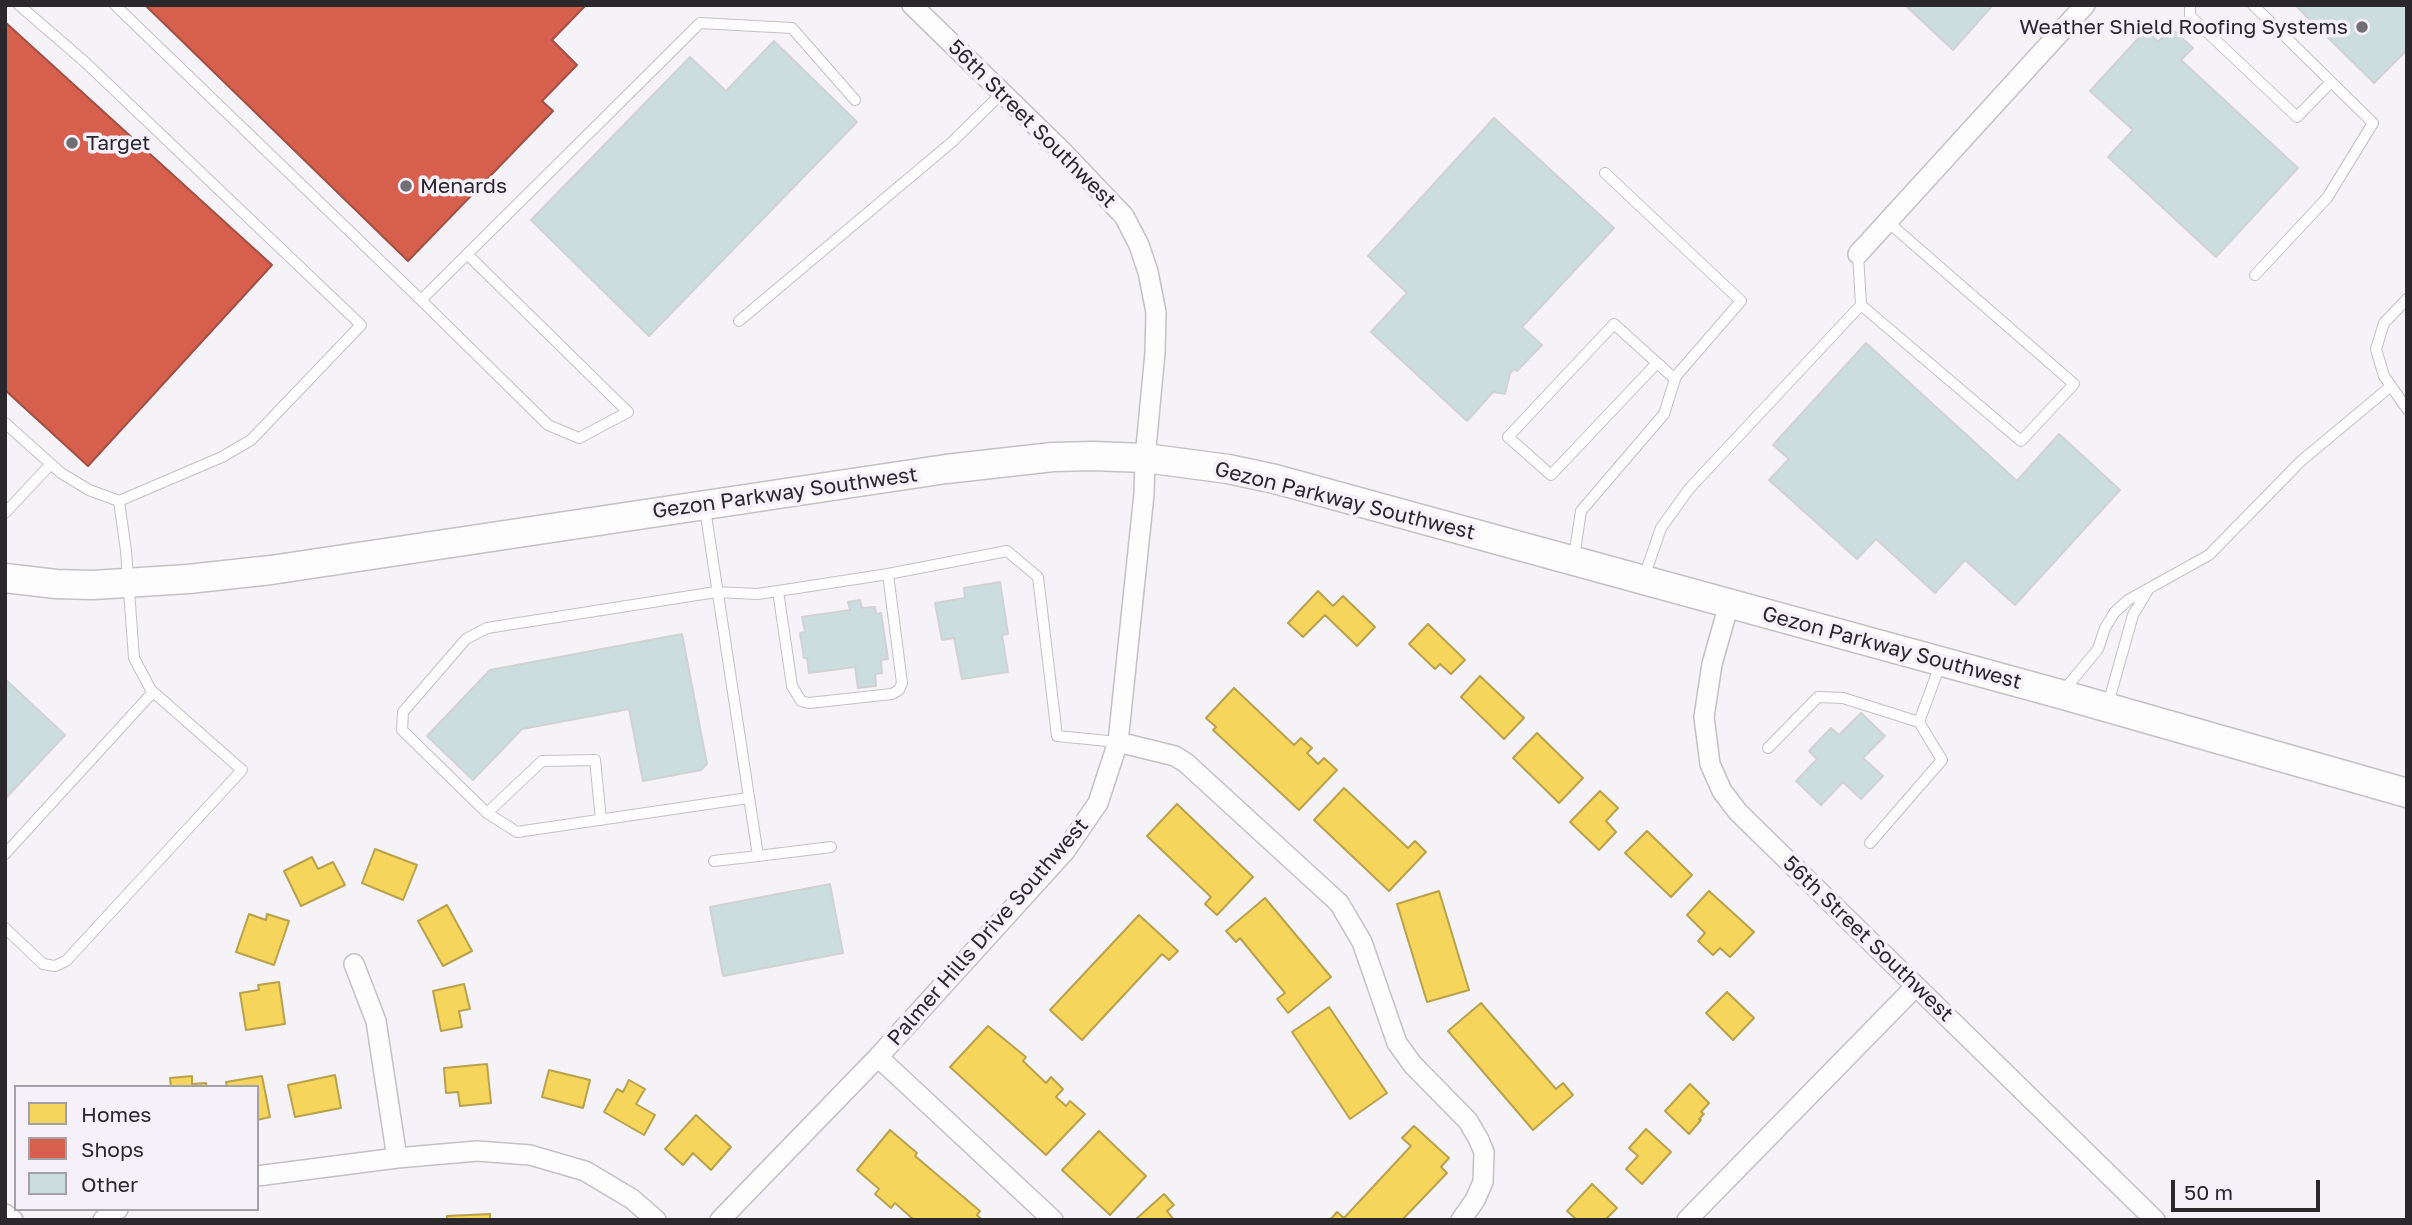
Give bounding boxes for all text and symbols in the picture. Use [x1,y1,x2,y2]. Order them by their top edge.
place label: Weather Shield Roofing Systems [2019,14,2348,40]
marker: Weather Shield Roofing Systems [2354,19,2370,35]
street label: 56th Street Southwest [943,35,1121,213]
place label: Target [86,130,150,156]
marker: Target [64,135,80,151]
place label: Menards [420,173,507,199]
marker: Menards [398,178,414,194]
street label: Gezon Parkway Southwest [1212,456,1478,546]
street label: Gezon Parkway Southwest [651,462,919,524]
street label: Gezon Parkway Southwest [1760,601,2024,695]
street label: Palmer Hills Drive Southwest [882,813,1094,1051]
street label: 56th Street Southwest [1778,851,1958,1027]
legend [14,1085,259,1211]
text: Homes [81,1101,151,1127]
text: Shops [81,1136,144,1162]
scale bar [2174,1166,2323,1210]
text: Other [81,1171,138,1197]
text: 50 m [2184,1179,2233,1205]

